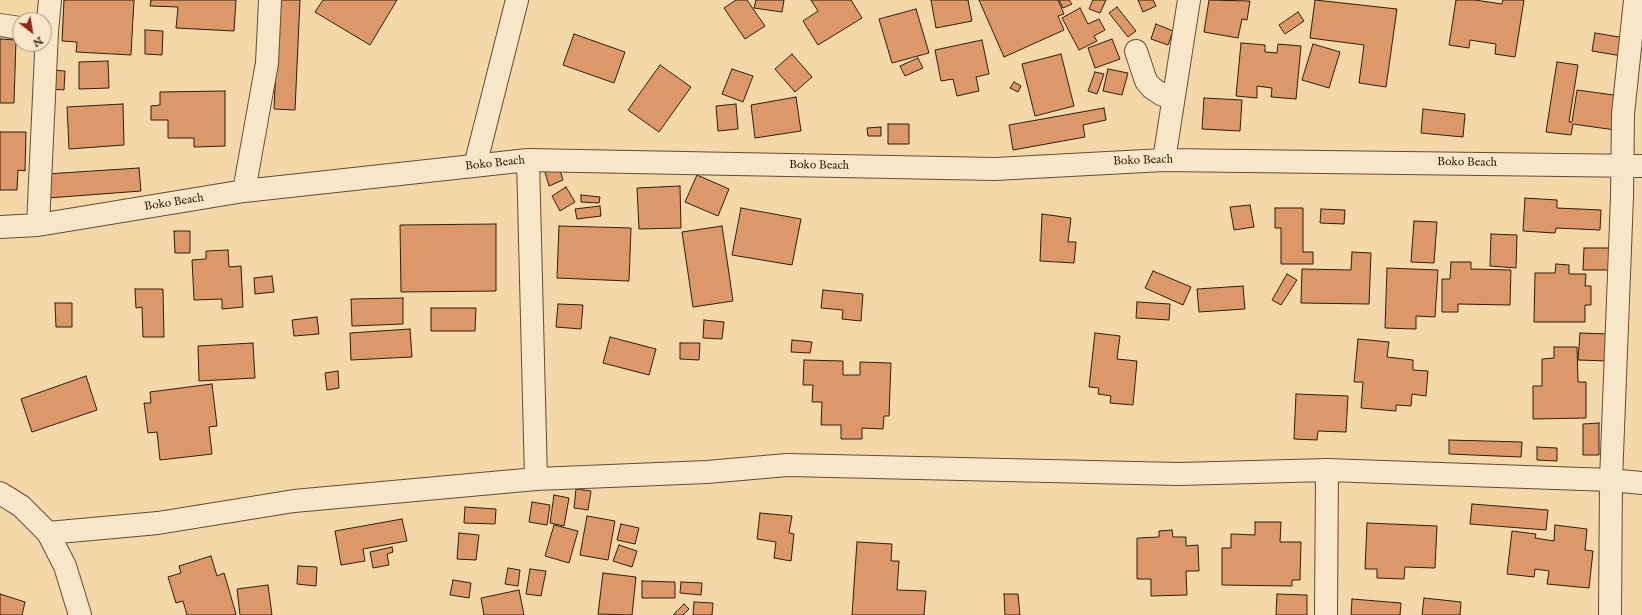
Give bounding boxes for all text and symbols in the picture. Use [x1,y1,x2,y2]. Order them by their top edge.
north arrow [12,12,52,52]
text: N [30,33,45,50]
street label: Boko Beach [1113,153,1173,169]
street label: Boko Beach [464,154,526,174]
street label: Boko Beach [1437,155,1497,171]
street label: Boko Beach [789,158,849,174]
street label: Boko Beach [143,191,205,215]

